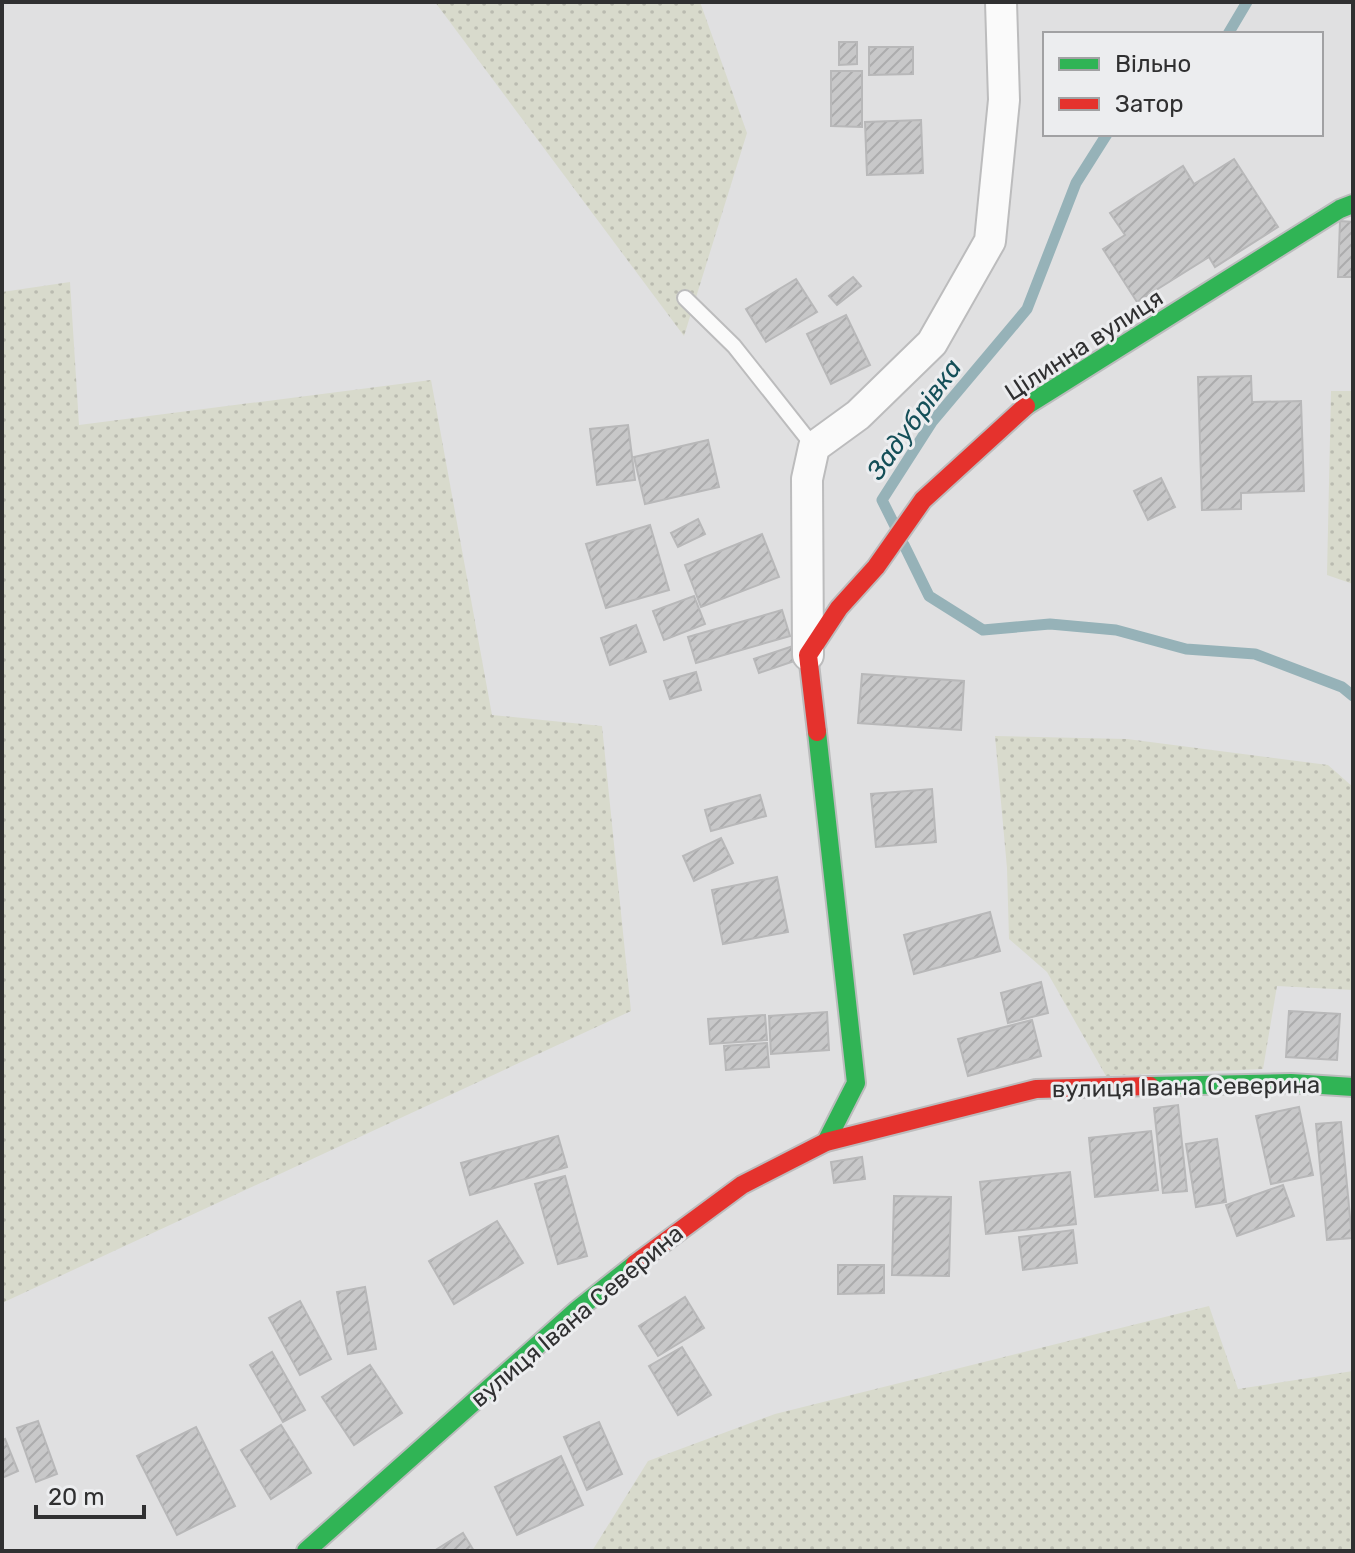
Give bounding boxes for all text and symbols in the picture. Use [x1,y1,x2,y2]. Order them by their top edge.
legend [1043,32,1323,136]
text: Вільно [1115,50,1191,78]
text: Затор [1115,90,1184,118]
street label: Цілинна вулиця [1000,284,1168,406]
water label: Задубрівка [860,353,968,486]
street label: вулиця Івана Северина [1052,1071,1320,1103]
street label: вулиця Івана Северина [465,1219,689,1413]
scale bar [36,1469,144,1519]
text: 20 m [48,1483,105,1511]

